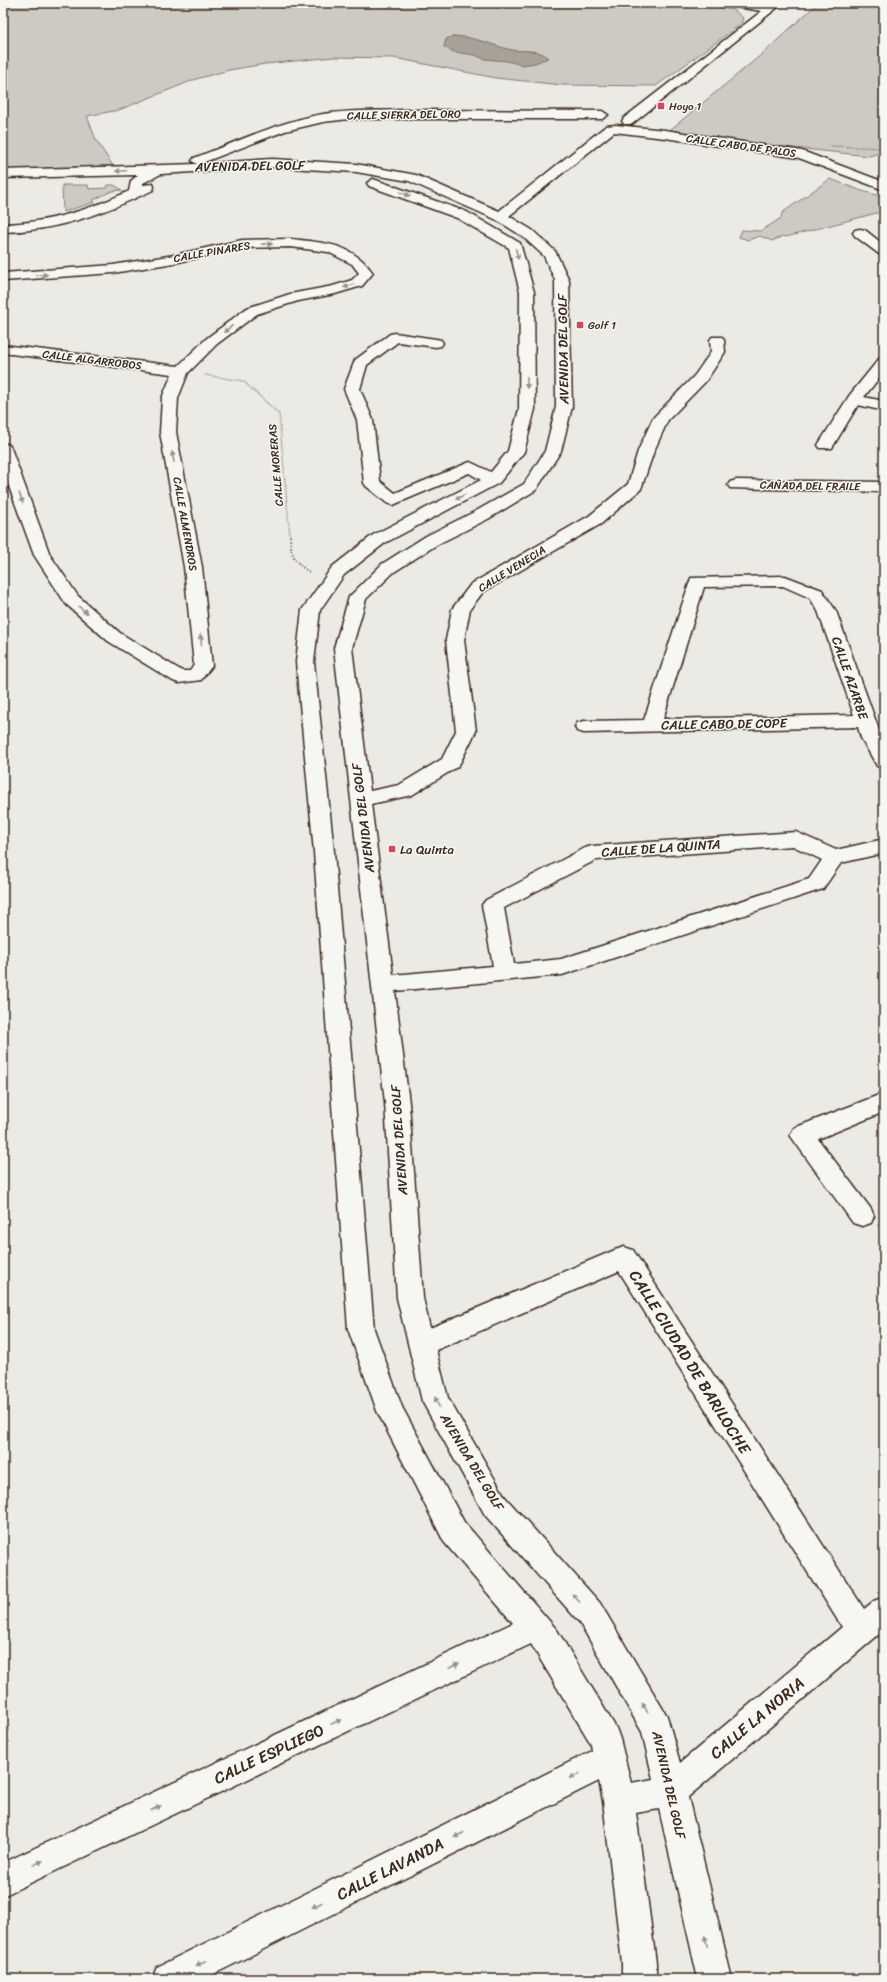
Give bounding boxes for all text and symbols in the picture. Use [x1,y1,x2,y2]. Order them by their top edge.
place label: Hoyo 1 [669,97,702,116]
marker: Hoyo 1 [656,101,666,111]
street label: CALLE SIERRA DEL ORO [347,105,461,125]
street label: CALLE CABO DE PALOS [685,129,797,163]
street label: AVENIDA DEL GOLF [194,154,306,178]
one-way arrow [115,168,127,175]
one-way arrow [400,191,412,197]
street label: CALLE PINARES [172,236,252,268]
one-way arrow [261,241,274,247]
one-way arrow [514,248,520,260]
one-way arrow [36,272,48,279]
one-way arrow [342,283,354,289]
street label: AVENIDA DEL GOLF [551,293,575,405]
place label: Golf 1 [588,316,616,335]
marker: Golf 1 [575,320,585,330]
one-way arrow [223,325,234,333]
street label: CALLE ALGARROBOS [41,344,143,376]
one-way arrow [524,377,530,390]
street label: CALLE MORERAS [263,423,289,507]
one-way arrow [169,450,175,463]
street label: CALLE ALMENDROS [167,476,203,573]
street label: CAÑADA DEL FRAILE [760,476,861,496]
one-way arrow [18,492,24,504]
one-way arrow [454,494,466,500]
street label: CALLE VENECIA [474,541,550,597]
one-way arrow [78,605,89,614]
street label: CALLE AZARBE [825,633,875,723]
one-way arrow [198,634,205,646]
street label: CALLE CABO DE COPE [661,711,788,737]
street label: AVENIDA DEL GOLF [345,761,381,875]
street label: CALLE DE LA QUINTA [601,832,721,864]
place label: La Quinta [400,838,455,861]
marker: La Quinta [387,844,397,854]
street label: AVENIDA DEL GOLF [384,1083,414,1197]
street label: CALLE CIUDAD DE BARILOCHE [621,1264,759,1461]
one-way arrow [433,1396,440,1408]
street label: AVENIDA DEL GOLF [433,1408,511,1516]
one-way arrow [572,1593,581,1603]
one-way arrow [448,1663,459,1669]
street label: CALLE LA NORIA [703,1669,811,1767]
one-way arrow [641,1702,648,1714]
street label: CALLE ESPLIEGO [209,1716,329,1792]
one-way arrow [331,1719,342,1725]
street label: AVENIDA DEL GOLF [645,1728,693,1842]
one-way arrow [569,1773,581,1780]
one-way arrow [150,1805,161,1811]
street label: CALLE LAVANDA [331,1829,449,1909]
one-way arrow [453,1831,465,1838]
one-way arrow [33,1860,44,1866]
one-way arrow [312,1902,323,1908]
one-way arrow [702,1935,708,1947]
one-way arrow [195,1960,207,1966]

